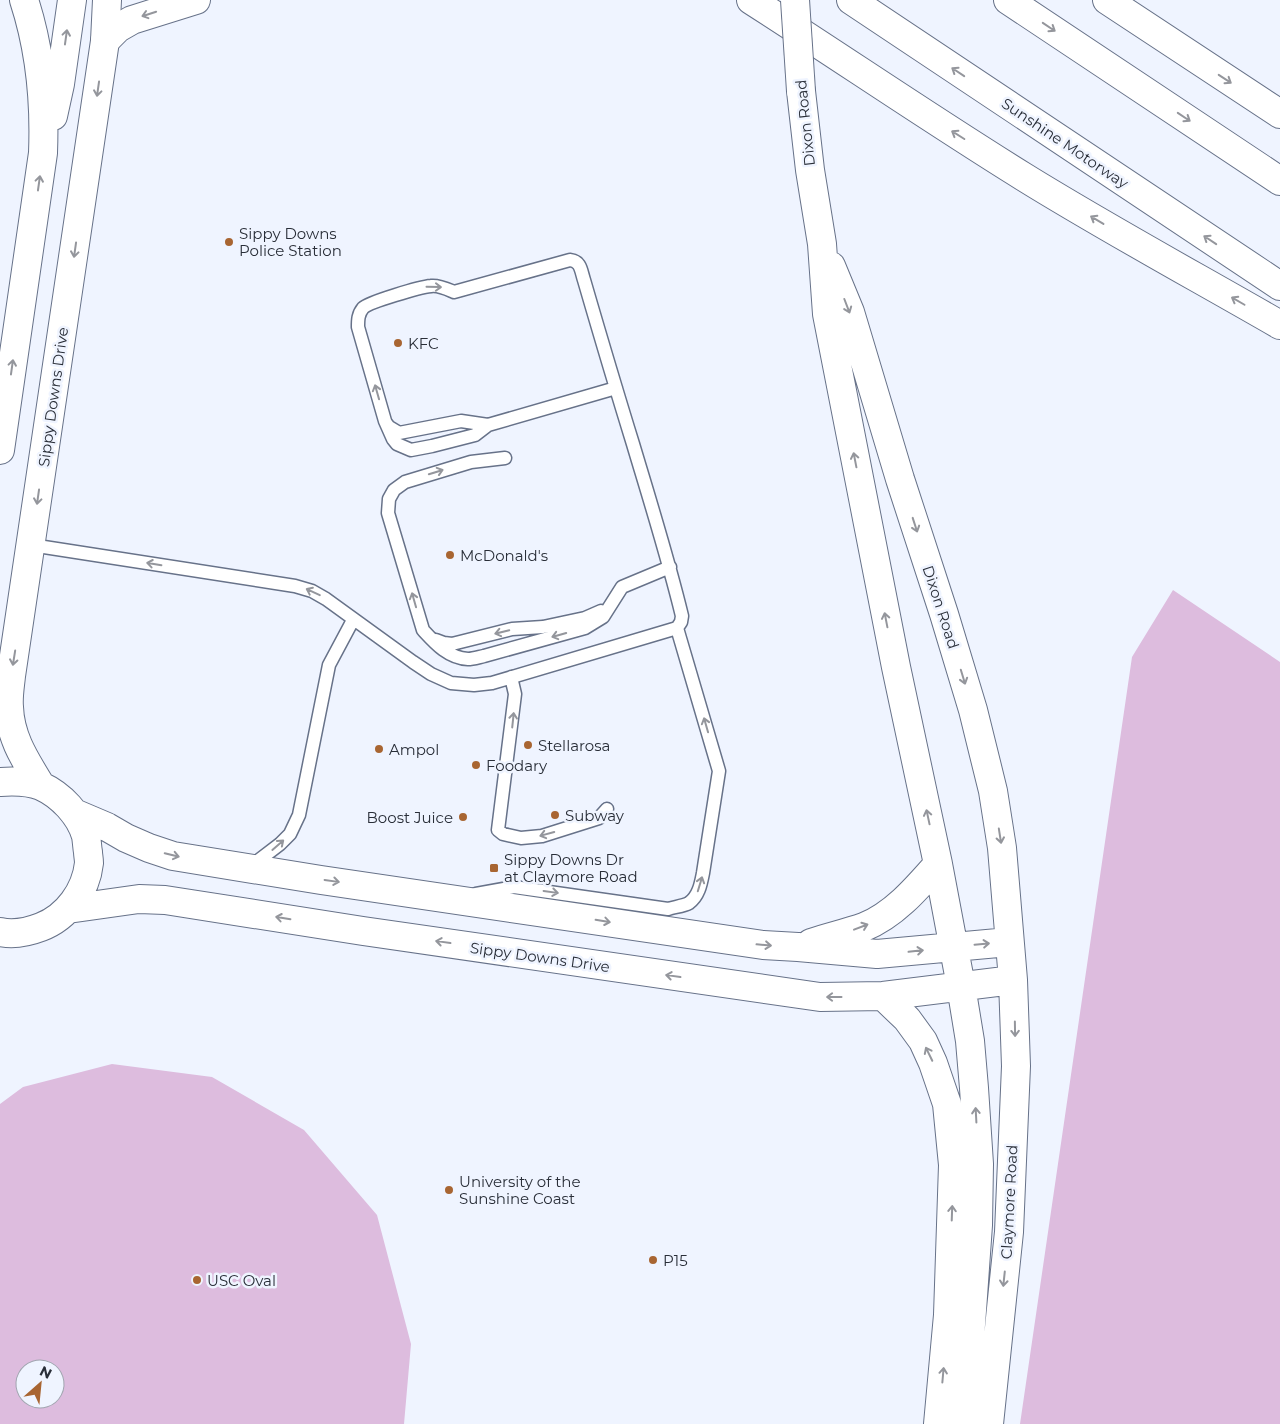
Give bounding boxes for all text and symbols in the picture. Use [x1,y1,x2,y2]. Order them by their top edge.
one-way arrow [141,10,157,20]
one-way arrow [1041,22,1055,32]
one-way arrow [62,30,72,46]
one-way arrow [952,67,966,77]
one-way arrow [1218,73,1232,84]
street label: Dixon Road [791,79,819,167]
one-way arrow [93,80,103,96]
street label: Sunshine Motorway [998,94,1133,193]
one-way arrow [1177,112,1191,122]
one-way arrow [951,130,965,141]
one-way arrow [34,175,44,191]
one-way arrow [1089,215,1104,225]
place label: Sippy Downs Police Station [239,224,342,260]
one-way arrow [1204,235,1218,245]
marker: Sippy Downs Police Station [223,236,235,248]
one-way arrow [69,241,79,257]
one-way arrow [426,282,442,292]
one-way arrow [1231,295,1245,305]
one-way arrow [843,298,852,313]
street label: Sippy Downs Drive [34,326,72,468]
place label: KFC [408,334,439,353]
marker: KFC [392,337,404,349]
one-way arrow [7,359,17,375]
one-way arrow [371,384,381,400]
one-way arrow [849,453,859,469]
one-way arrow [428,467,444,477]
one-way arrow [33,489,43,505]
one-way arrow [911,517,920,532]
place label: McDonald's [460,546,548,565]
marker: McDonald's [444,549,456,561]
one-way arrow [146,559,162,569]
street label: Dixon Road [919,563,963,651]
one-way arrow [306,587,321,597]
one-way arrow [409,593,419,609]
one-way arrow [881,612,891,628]
one-way arrow [495,628,511,637]
one-way arrow [552,631,568,641]
one-way arrow [9,649,19,665]
one-way arrow [959,669,969,685]
one-way arrow [508,712,518,728]
one-way arrow [700,718,710,734]
place label: Stellarosa [538,736,610,755]
marker: Stellarosa [522,739,534,751]
place label: Ampol [389,740,439,759]
marker: Ampol [373,743,385,755]
place label: Foodary [486,756,548,775]
marker: Foodary [470,759,482,771]
place label: Subway [565,806,625,825]
place label: Boost Juice [367,808,453,827]
marker: Subway [549,809,561,821]
one-way arrow [923,809,932,825]
marker: Boost Juice [457,811,469,823]
one-way arrow [995,827,1005,843]
one-way arrow [540,829,556,839]
one-way arrow [271,839,284,851]
place label: Sippy Downs Dr at Claymore Road [504,850,638,886]
one-way arrow [164,851,180,860]
marker: Sippy Downs Dr at Claymore Road [488,862,500,874]
one-way arrow [695,876,705,892]
one-way arrow [323,877,339,887]
one-way arrow [543,887,559,897]
one-way arrow [275,913,291,923]
one-way arrow [595,917,611,927]
one-way arrow [853,922,868,931]
one-way arrow [436,937,452,947]
street label: Sippy Downs Drive [469,938,611,976]
one-way arrow [973,939,989,949]
one-way arrow [756,940,772,950]
one-way arrow [908,946,924,956]
one-way arrow [666,971,682,981]
one-way arrow [827,992,843,1002]
one-way arrow [1010,1020,1020,1037]
one-way arrow [924,1047,933,1062]
one-way arrow [971,1107,980,1123]
street label: Claymore Road [997,1144,1021,1260]
place label: University of the Sunshine Coast [459,1172,581,1208]
marker: University of the Sunshine Coast [443,1184,455,1196]
one-way arrow [947,1205,956,1221]
place label: P15 [663,1251,688,1270]
marker: P15 [647,1254,659,1266]
one-way arrow [999,1270,1009,1286]
place label: USC Oval [207,1271,276,1290]
marker: USC Oval [191,1274,203,1286]
north arrow [15,1359,65,1409]
text: N [37,1362,55,1383]
one-way arrow [938,1368,947,1384]

